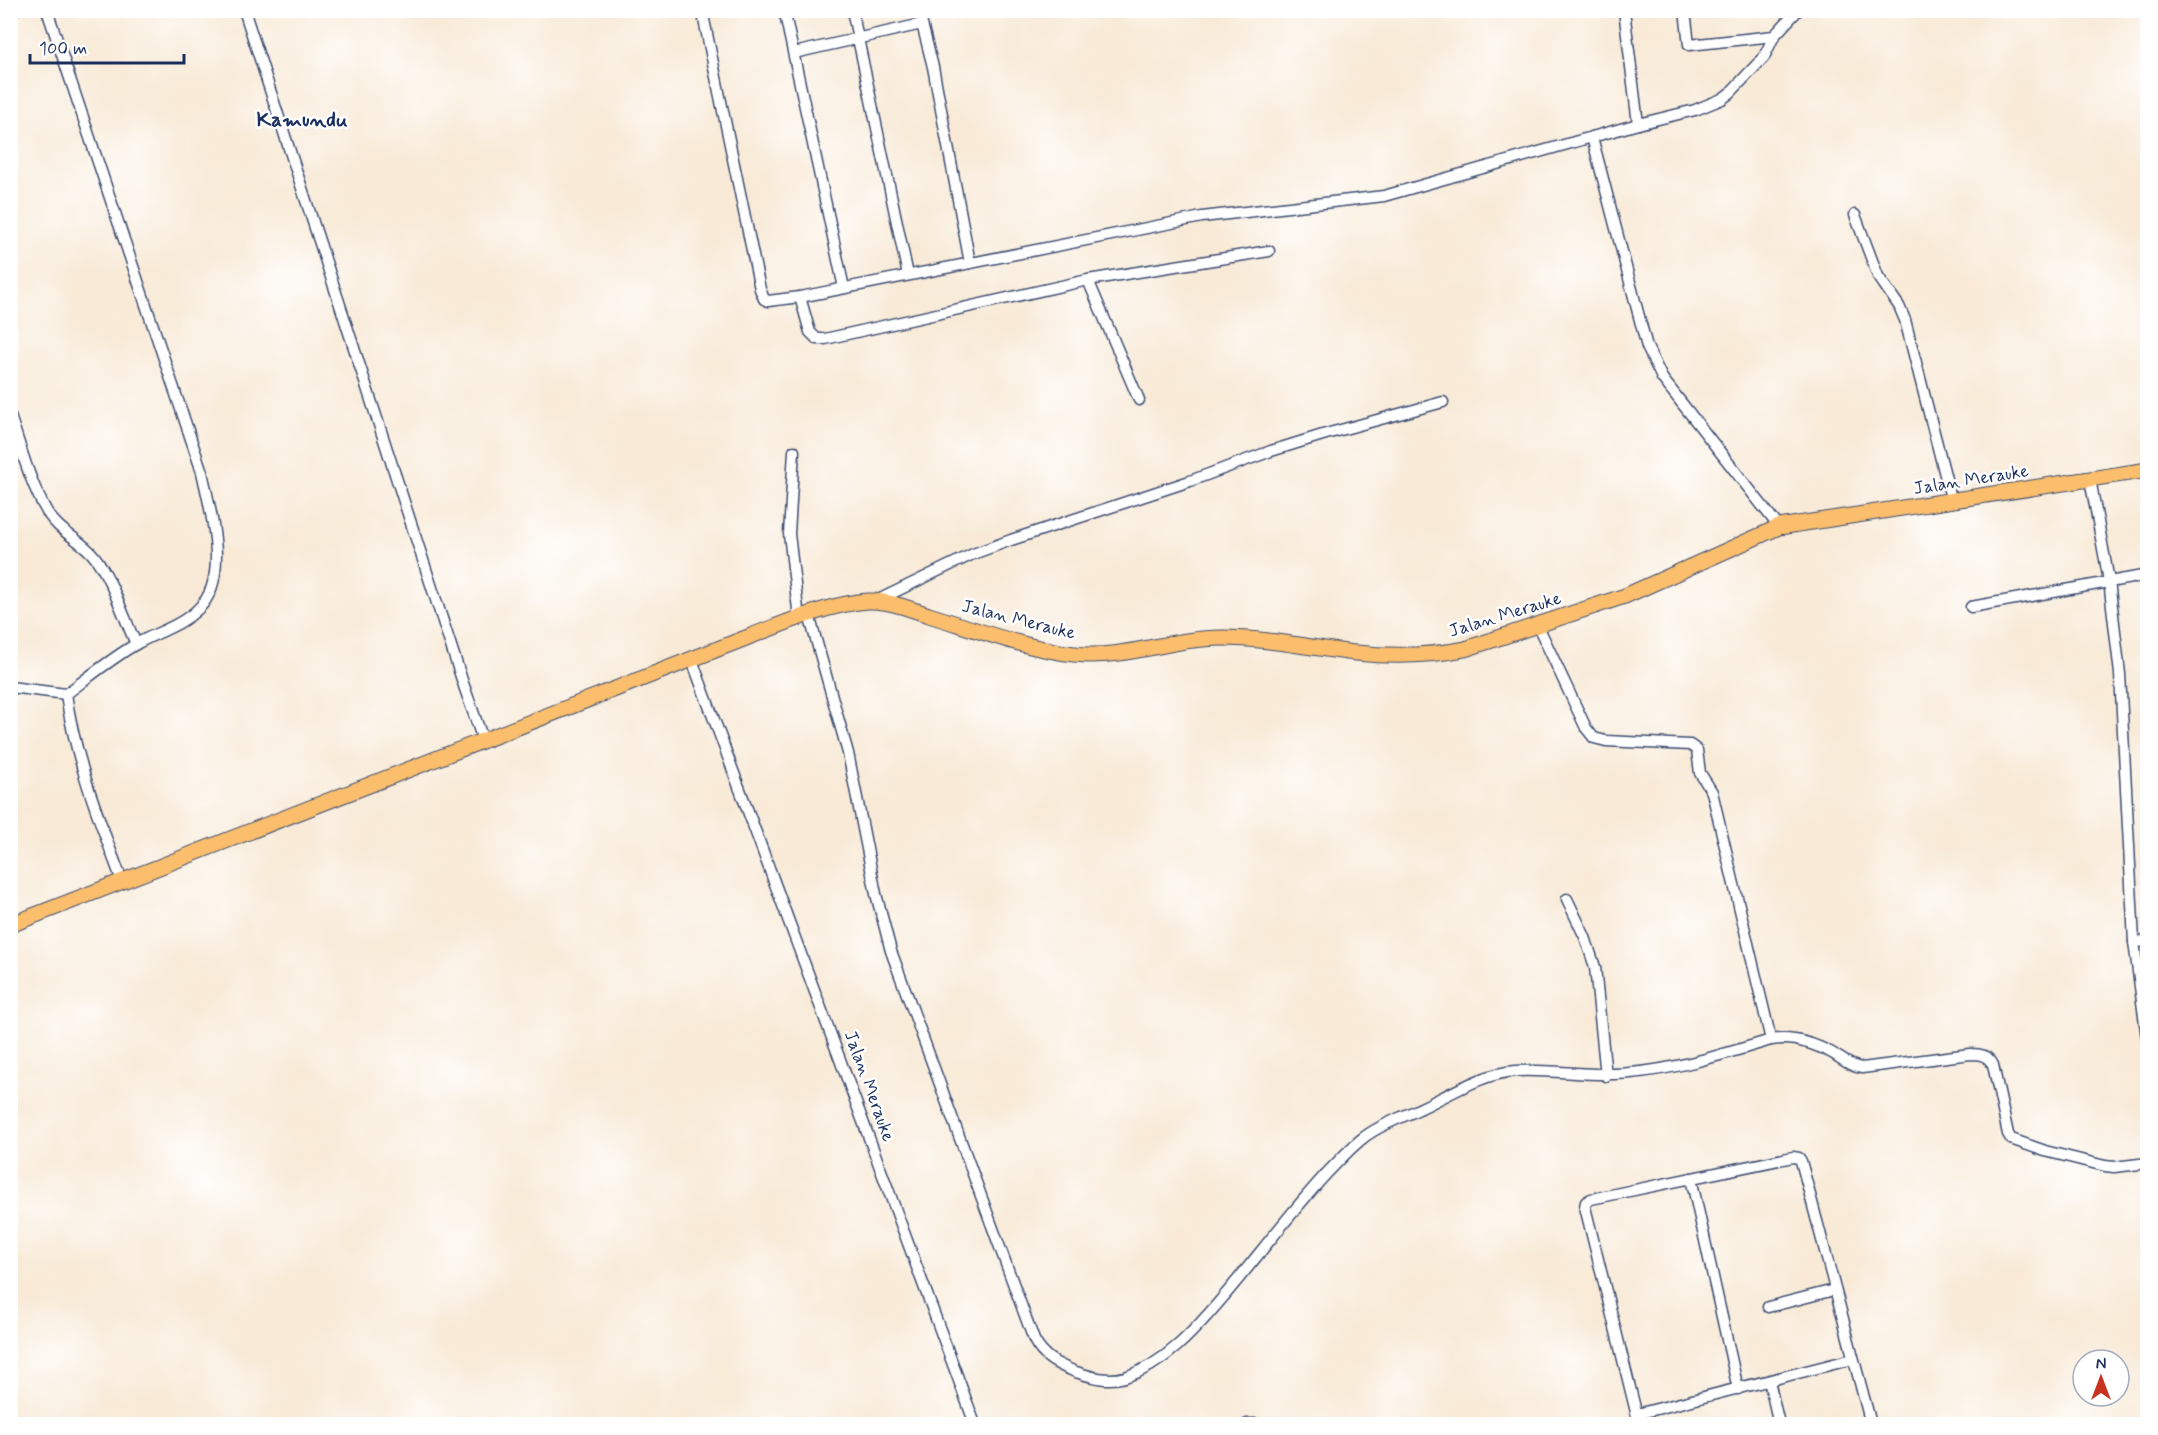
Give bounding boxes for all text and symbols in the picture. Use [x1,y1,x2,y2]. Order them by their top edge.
scale bar [30,27,184,65]
text: 100 m [39,37,87,61]
district label: Kamundu [257,106,348,134]
street label: Jalan Merauke [1912,459,2031,501]
street label: Jalan Merauke [1446,586,1564,643]
street label: Jalan Merauke [959,594,1078,646]
street label: Jalan Merauke [838,1028,900,1145]
north arrow [2071,1348,2131,1408]
text: N [2096,1354,2106,1375]

